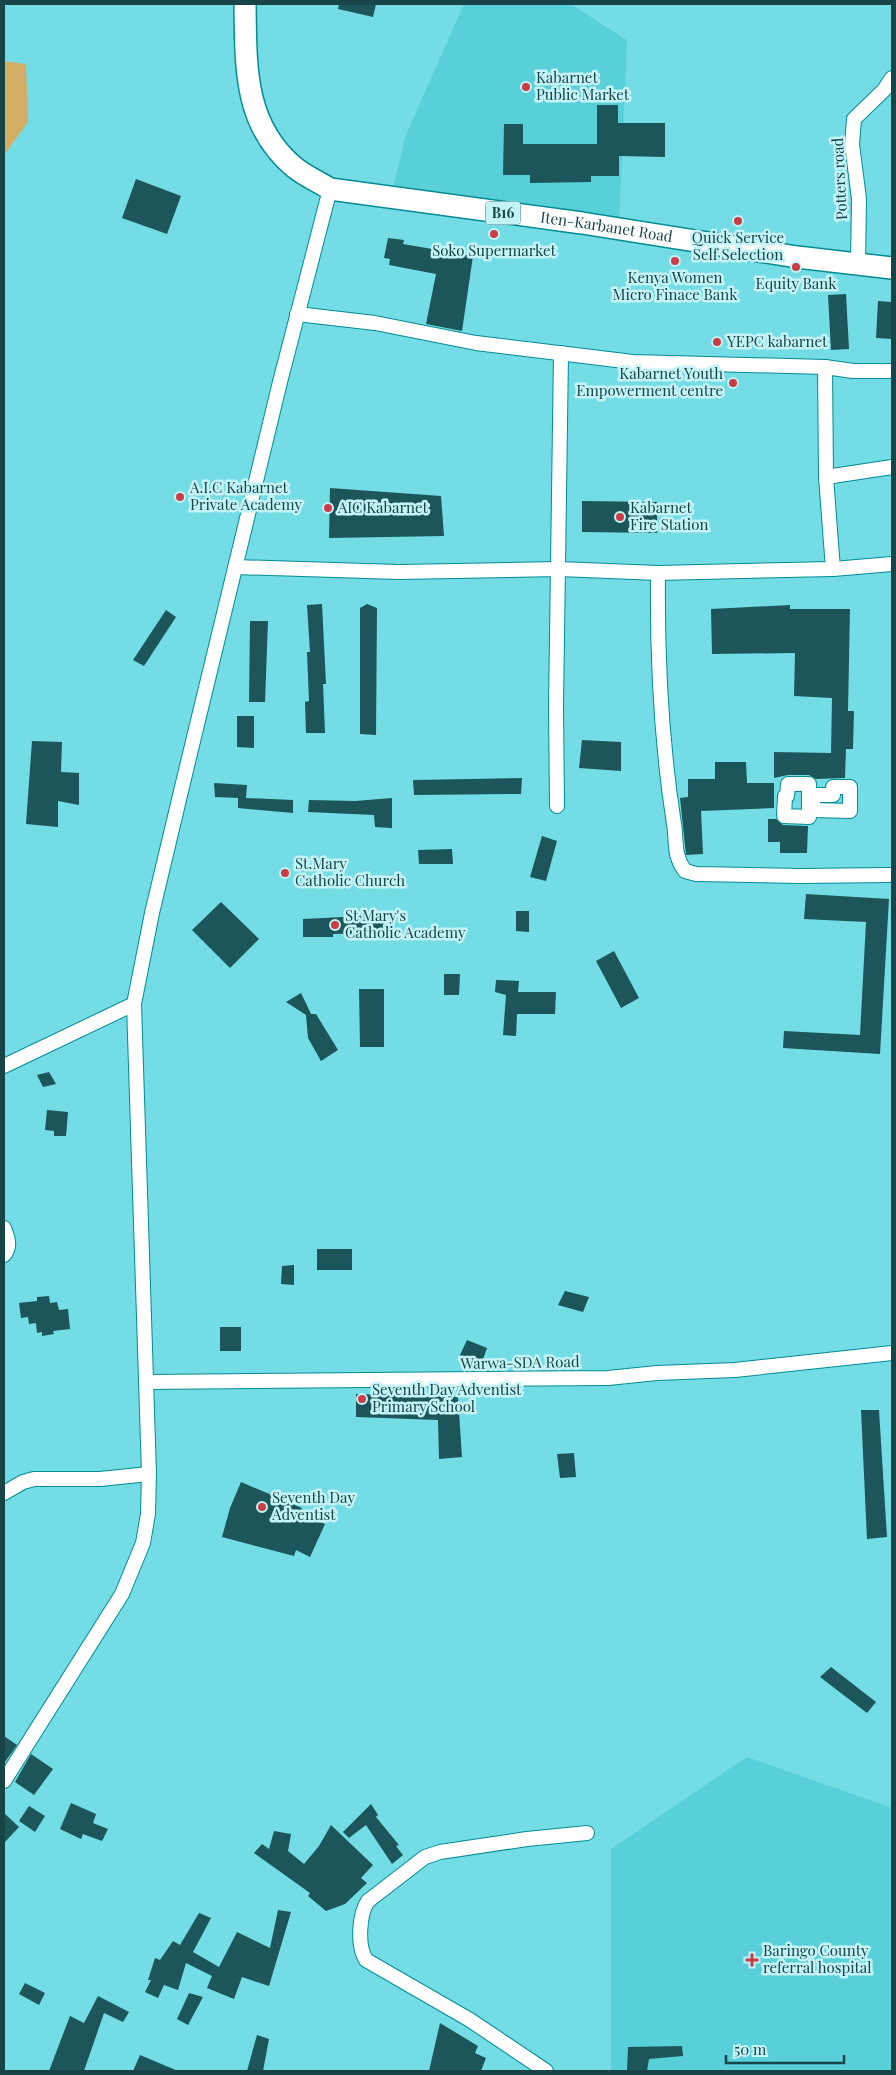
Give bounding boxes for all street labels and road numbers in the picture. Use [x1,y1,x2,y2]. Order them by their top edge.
street label: Potters road [827,137,851,221]
road number: B16 [486,202,520,224]
street label: Iten-Karbanet Road [539,207,674,246]
street label: Warwa-SDA Road [459,1351,580,1373]

